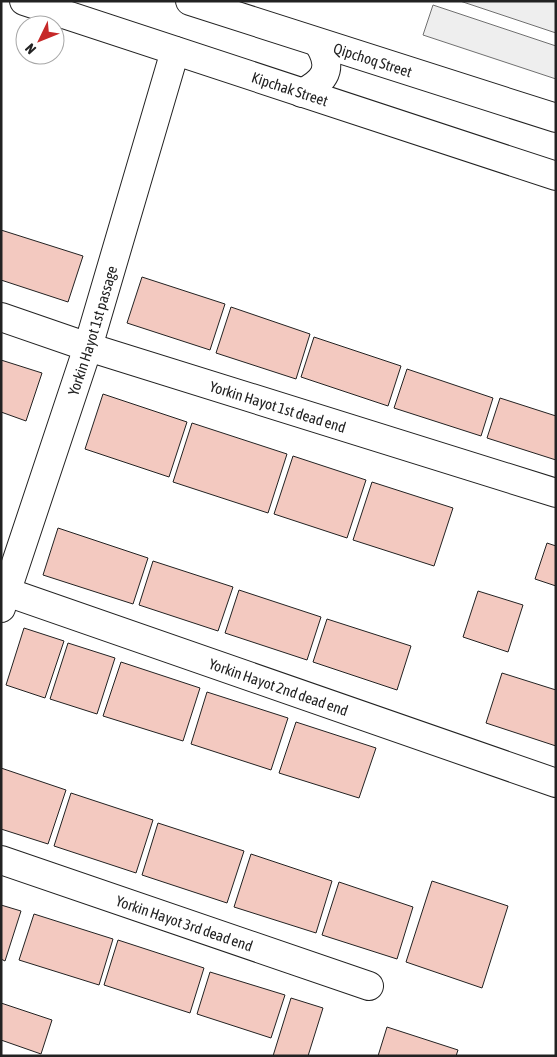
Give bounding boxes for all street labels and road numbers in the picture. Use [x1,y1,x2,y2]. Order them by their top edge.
street label: Qipchoq Street [332,39,414,80]
street label: Kipchak Street [250,68,330,109]
street label: Yorkin Hayot 1st passage [64,264,120,398]
street label: Yorkin Hayot 1st dead end [208,377,348,435]
street label: Yorkin Hayot 2nd dead end [207,655,351,719]
street label: Yorkin Hayot 3rd dead end [114,892,255,954]

